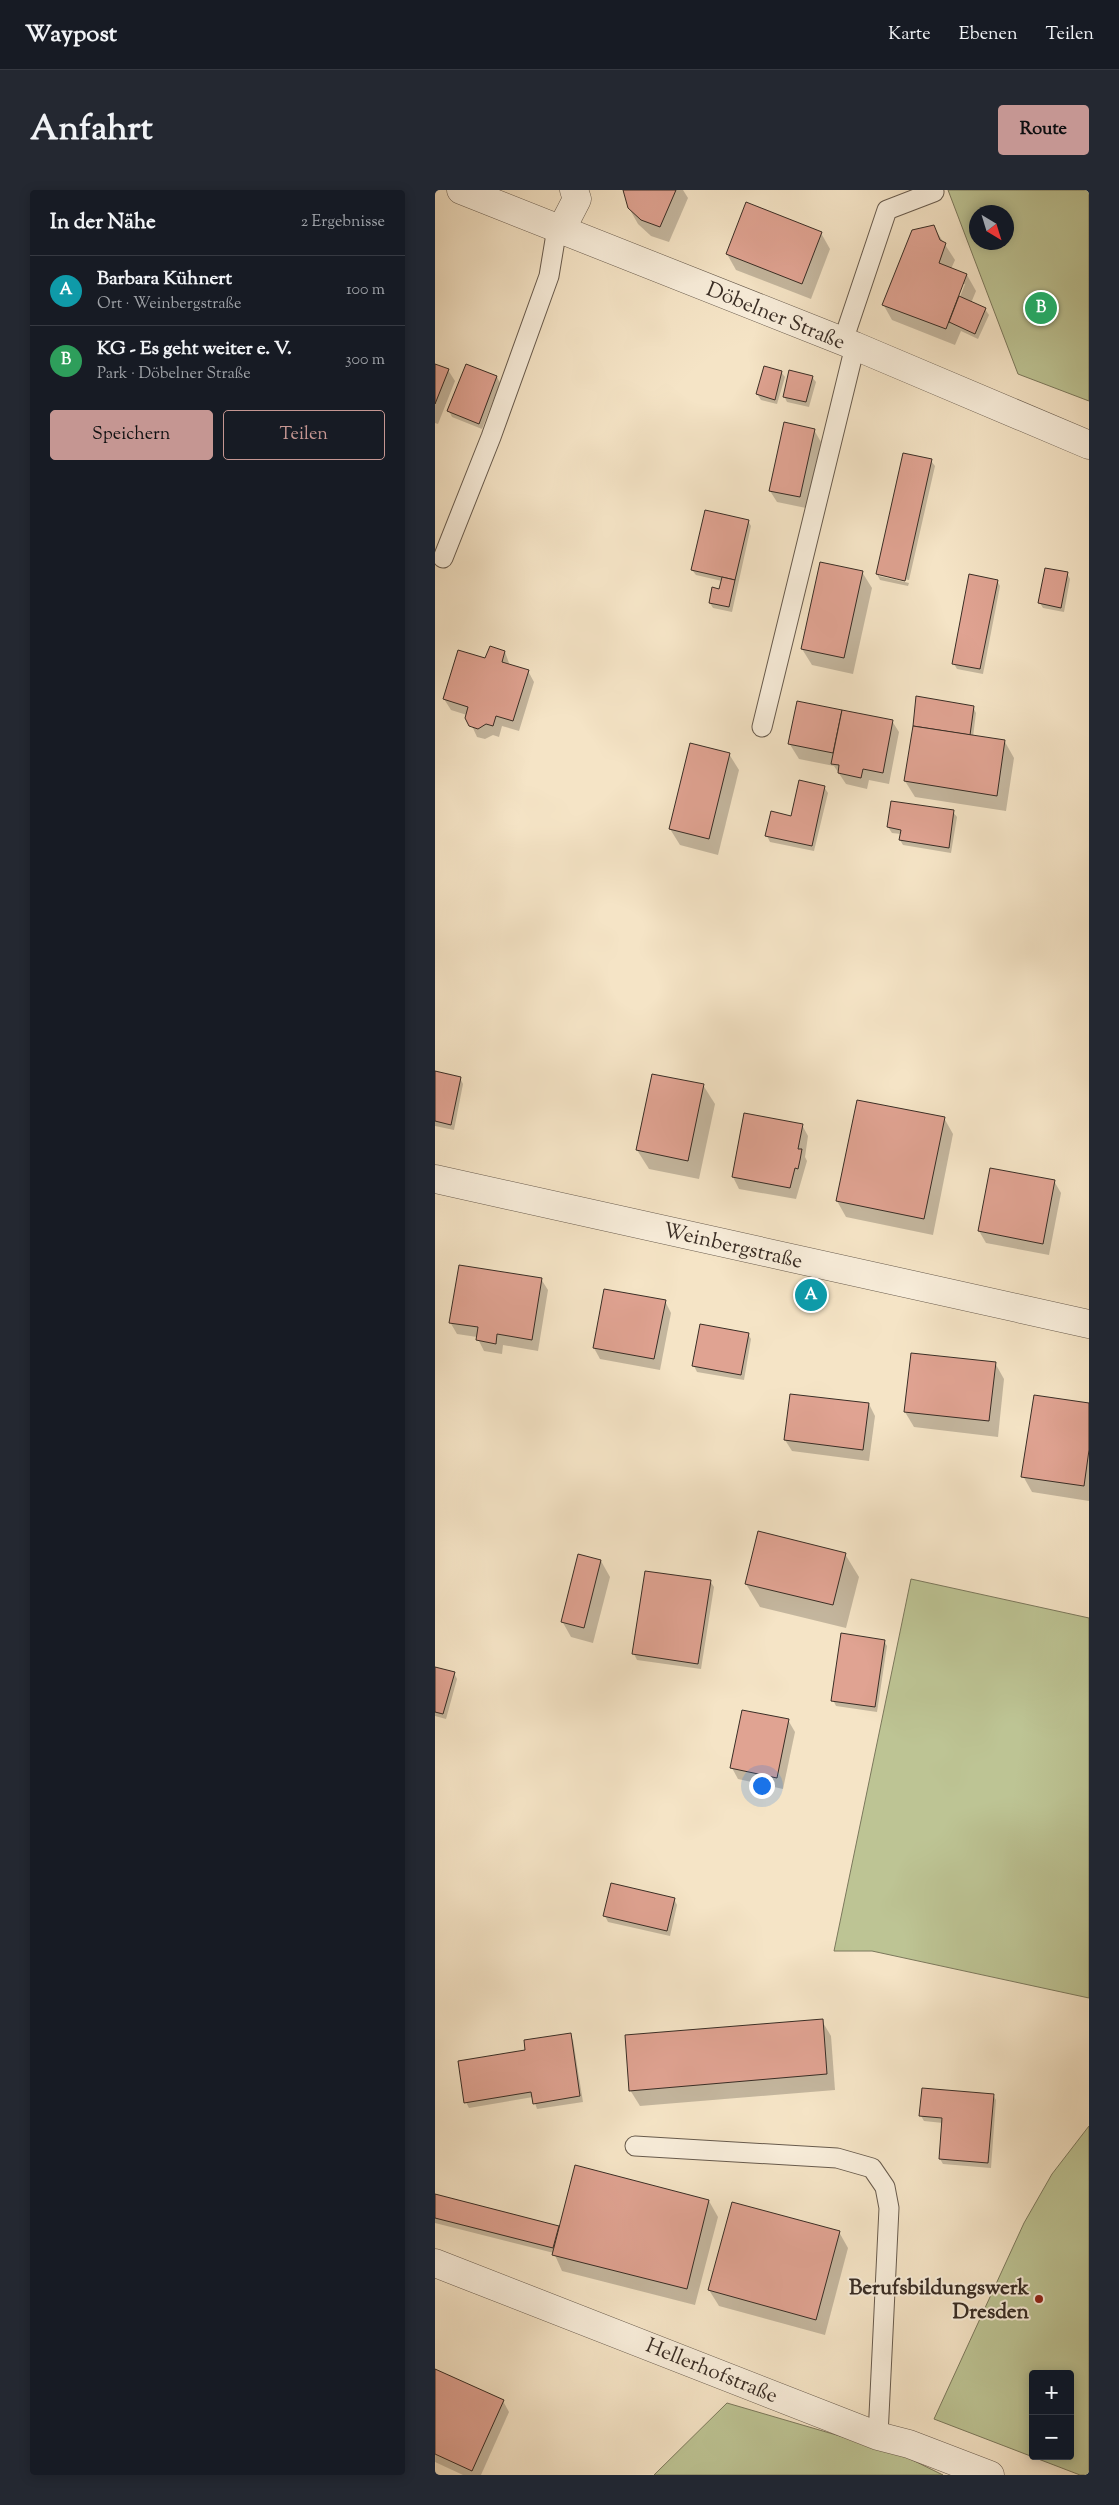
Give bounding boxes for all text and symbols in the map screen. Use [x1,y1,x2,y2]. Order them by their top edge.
text: Waypost [25,18,117,52]
text: Karte [888,22,931,48]
text: Ebenen [959,22,1018,48]
text: Teilen [1046,22,1094,48]
text: Anfahrt [30,105,153,156]
button: Route [998,105,1089,155]
north arrow [969,205,1014,250]
text: In der Nähe [50,208,156,238]
text: 2 Ergebnisse [301,211,385,234]
text: Barbara Kühnert [97,266,232,293]
street label: Döbelner Straße [701,275,849,358]
text: A [60,279,73,302]
text: 100 m [346,279,385,302]
pin: B [1025,289,1057,327]
text: Ort · Weinbergstraße [97,293,242,316]
text: KG - Es geht weiter e. V. [97,336,292,363]
text: B [61,349,71,372]
text: 300 m [345,349,385,372]
text: Park · Döbelner Straße [97,363,251,386]
button: Speichern [50,410,213,460]
button: Teilen [223,410,385,460]
street label: Weinbergstraße [660,1216,805,1278]
pin: A [795,1276,827,1314]
your location [749,1773,775,1799]
place label: Berufsbildungswerk Dresden [849,2274,1030,2328]
marker: Berufsbildungswerk Dresden [1033,2293,1045,2305]
street label: Hellerhofstraße [641,2332,782,2412]
map controls [1029,2370,1074,2460]
button: + [1029,2370,1074,2415]
button: − [1029,2415,1074,2460]

